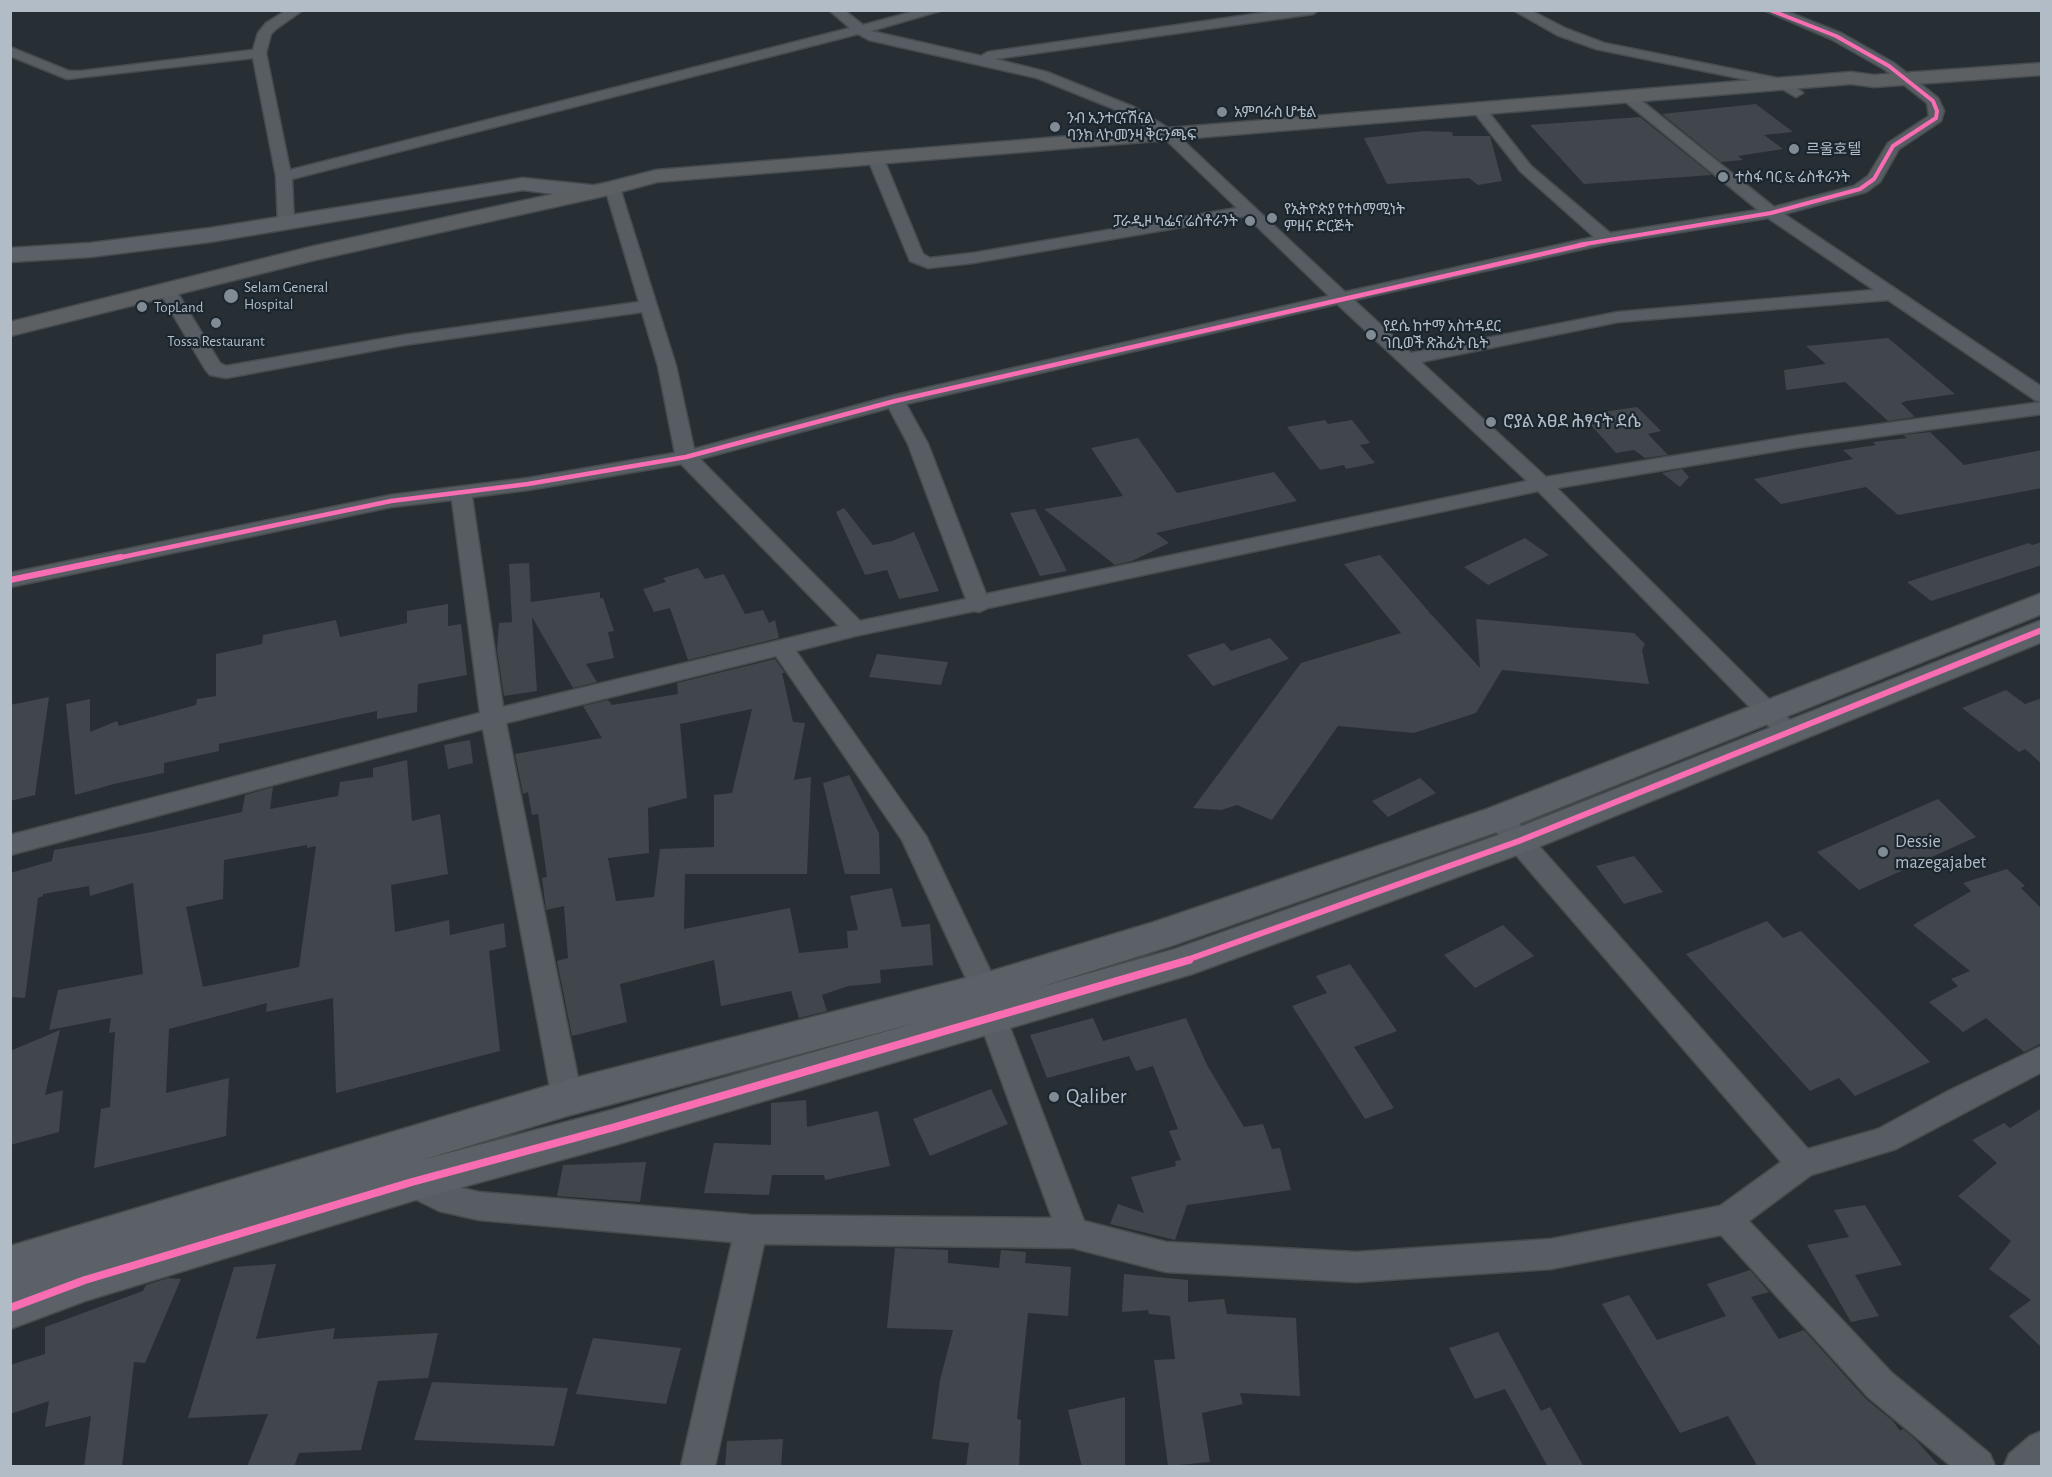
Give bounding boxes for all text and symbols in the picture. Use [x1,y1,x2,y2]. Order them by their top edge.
place label: አምባራስ ሆቴል [1234,103,1316,121]
marker: አምባራስ ሆቴል [1215,105,1229,119]
place label: ንብ ኢንተርናሽናል ባንክ ላኮመንዛ ቅርንጫፍ [1067,109,1196,144]
marker: ንብ ኢንተርናሽናል ባንክ ላኮመንዛ ቅርንጫፍ [1048,120,1062,134]
place label: 르울호텔 [1806,140,1861,158]
marker: 르울호텔 [1787,142,1801,156]
place label: ተስፋ ባር & ሬስቶራንት [1735,168,1850,186]
marker: ተስፋ ባር & ሬስቶራንት [1716,170,1730,184]
place label: የኢትዮጵያ የተስማሚነት ምዘና ድርጅት [1284,200,1405,235]
marker: የኢትዮጵያ የተስማሚነት ምዘና ድርጅት [1265,211,1279,225]
place label: ፓራዲዞ ካፌና ሬስቶራንት [1113,212,1238,230]
marker: ፓራዲዞ ካፌና ሬስቶራንት [1243,214,1257,228]
place label: Selam General Hospital [244,278,328,313]
marker: Selam General Hospital [222,287,240,305]
place label: TopLand [154,298,204,316]
marker: TopLand [135,300,149,314]
marker: Tossa Restaurant [209,316,223,330]
place label: የደሴ ከተማ አስተዳደር ገቢወች ጽሕፊት ቤት [1383,317,1501,352]
marker: የደሴ ከተማ አስተዳደር ገቢወች ጽሕፊት ቤት [1364,328,1378,342]
place label: Tossa Restaurant [167,332,265,350]
place label: ሮያል አፀደ ሕፃናት ደሴ [1503,411,1641,433]
marker: ሮያል አፀደ ሕፃናት ደሴ [1484,415,1498,429]
place label: Dessie mazegajabet [1895,831,1986,874]
marker: Dessie mazegajabet [1876,845,1890,859]
place label: Qaliber [1066,1084,1127,1110]
marker: Qaliber [1047,1090,1061,1104]

